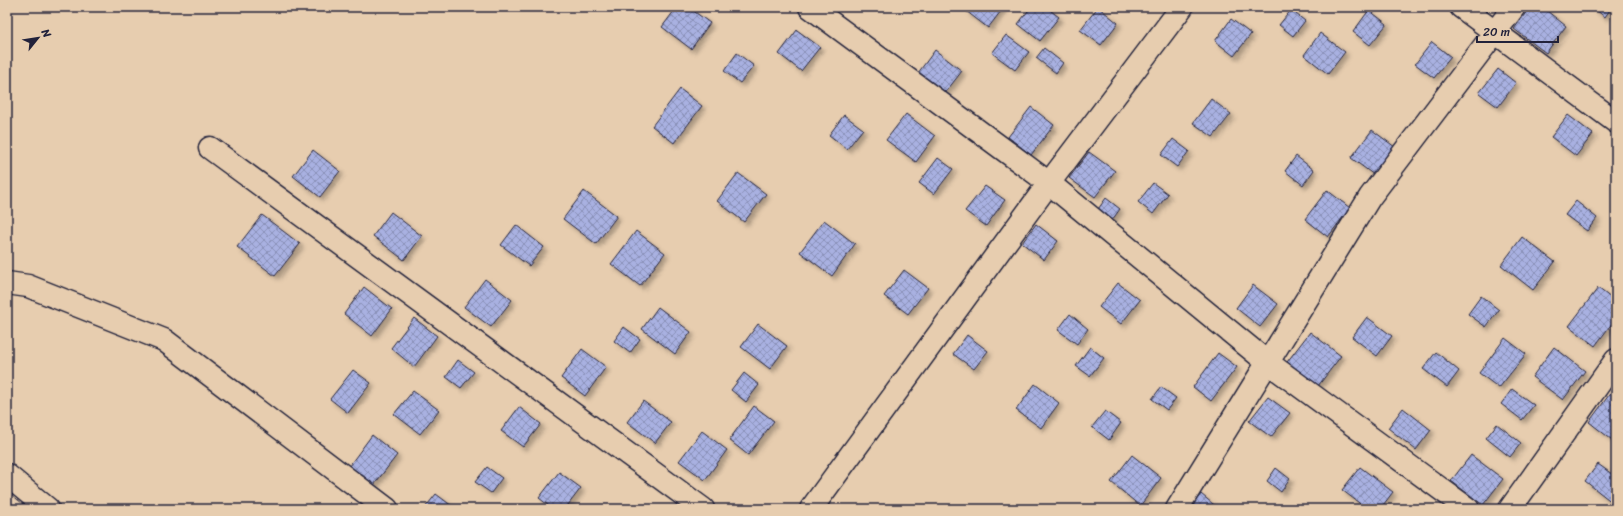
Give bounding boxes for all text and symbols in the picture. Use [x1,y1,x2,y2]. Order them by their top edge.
north arrow [18,18,58,58]
scale bar [1477,18,1558,44]
text: 20 m [1483,21,1510,43]
text: N [36,24,57,42]

